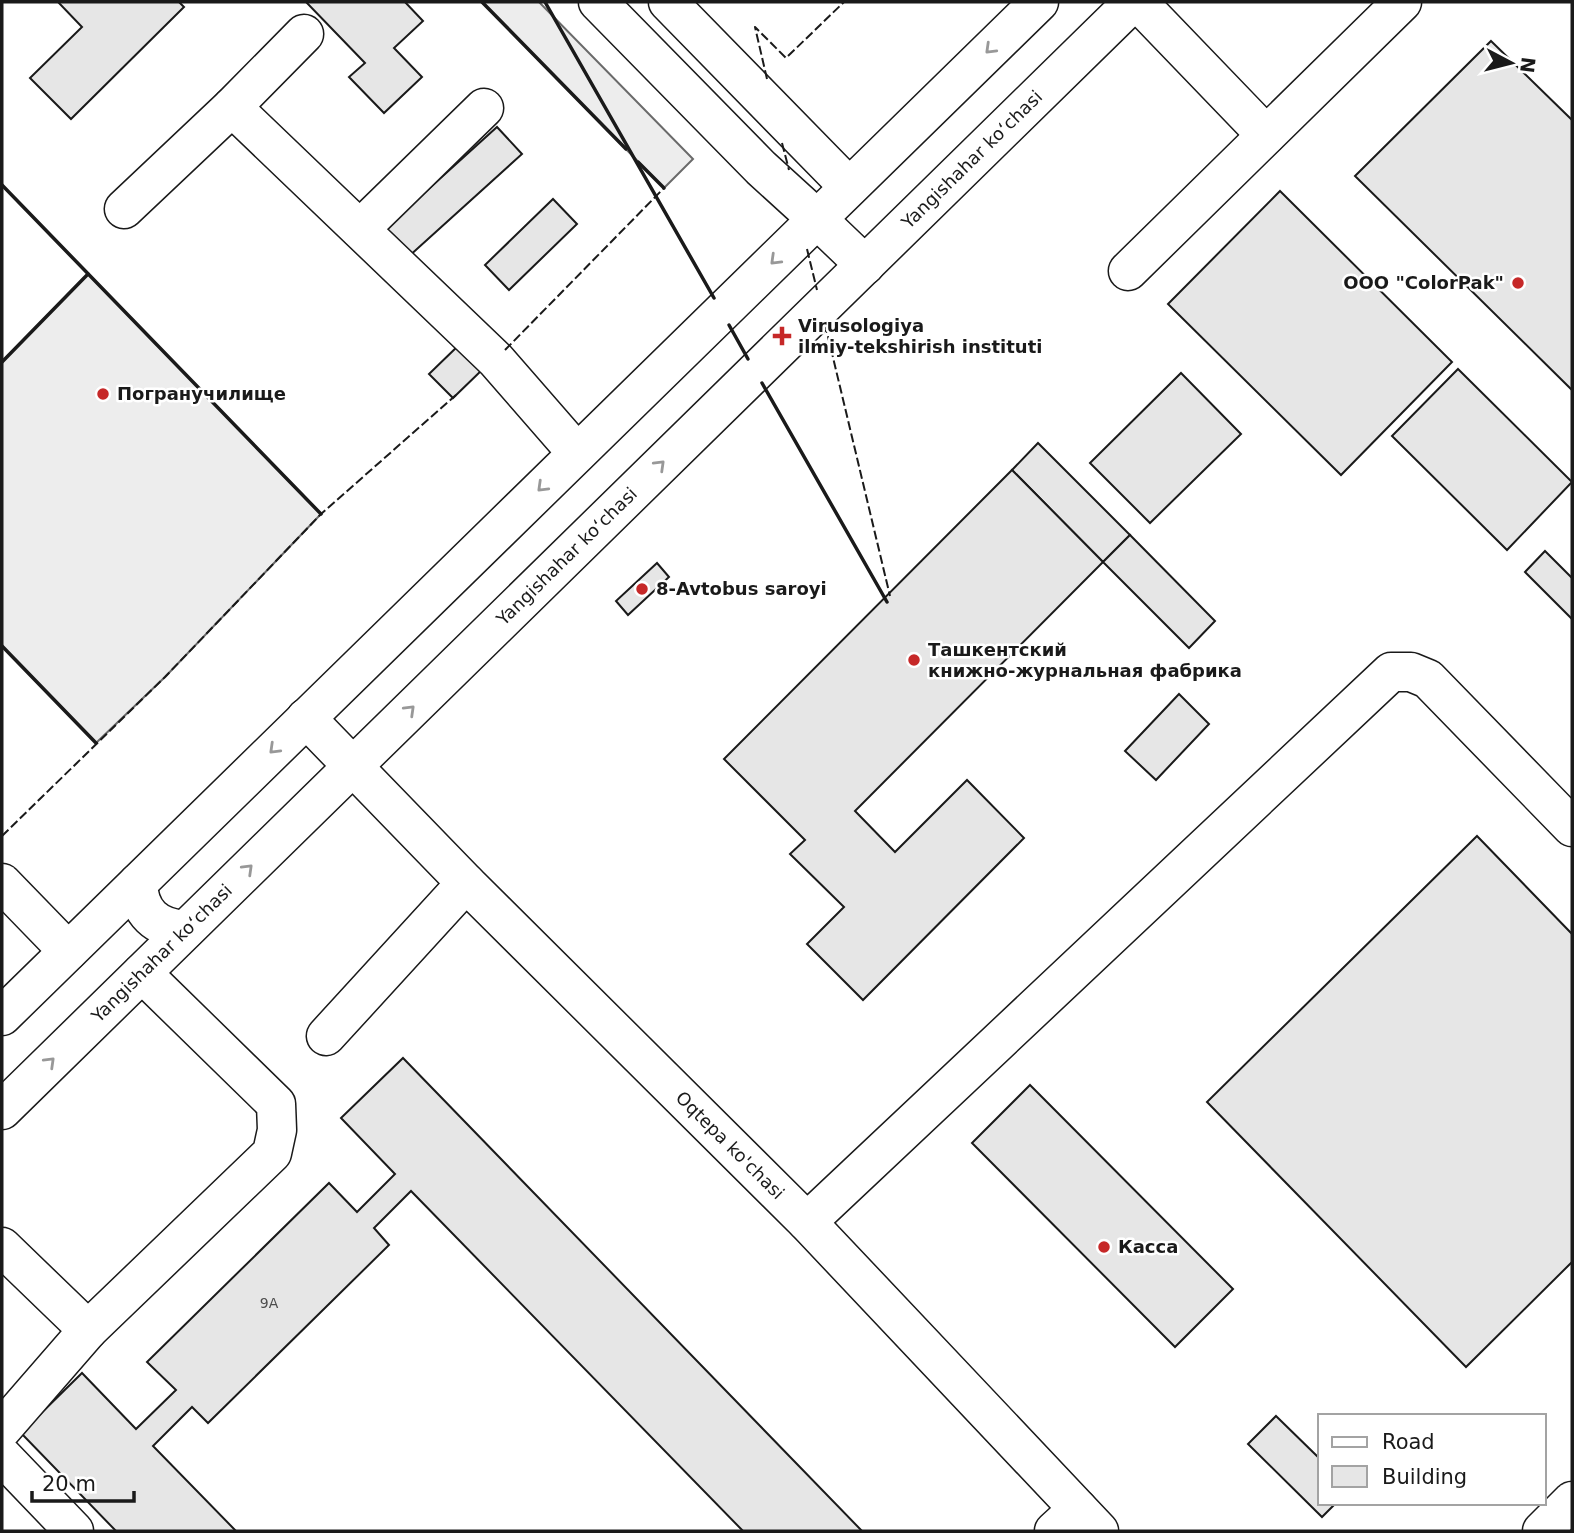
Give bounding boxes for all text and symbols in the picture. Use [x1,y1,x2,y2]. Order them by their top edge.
north arrow [1476,28,1546,98]
one-way arrow [985,41,998,54]
text: N [1516,56,1540,74]
street label: Yangishahar ko‘chasi [896,86,1046,233]
one-way arrow [770,252,783,265]
place label: OOO "ColorPak" [1343,272,1504,293]
marker: OOO "ColorPak" [1510,275,1526,291]
place label: Virusologiya ilmiy-tekshirish instituti [798,315,1042,357]
marker: Virusologiya ilmiy-tekshirish instituti [772,326,792,346]
place label: Погранучилище [117,383,286,404]
marker: Погранучилище [95,386,111,402]
one-way arrow [652,460,665,473]
one-way arrow [537,479,550,492]
street label: Yangishahar ko‘chasi [491,483,641,630]
place label: 8-Avtobus saroyi [656,578,827,599]
marker: 8-Avtobus saroyi [634,581,650,597]
place label: Ташкентский книжно-журнальная фабрика [928,639,1242,681]
marker: Ташкентский книжно-журнальная фабрика [906,652,922,668]
one-way arrow [402,705,415,718]
one-way arrow [269,741,282,754]
one-way arrow [240,864,253,877]
street label: Yangishahar ko‘chasi [86,880,236,1027]
one-way arrow [42,1058,55,1071]
street label: Oqtepa ko'chasi [672,1087,789,1203]
place label: Касса [1118,1236,1178,1257]
marker: Касса [1096,1239,1112,1255]
house number: 9A [260,1295,279,1311]
legend [1318,1414,1546,1505]
text: Road [1382,1430,1435,1454]
scale bar [32,1460,133,1504]
text: Building [1382,1465,1467,1489]
text: 20 m [42,1472,96,1496]

